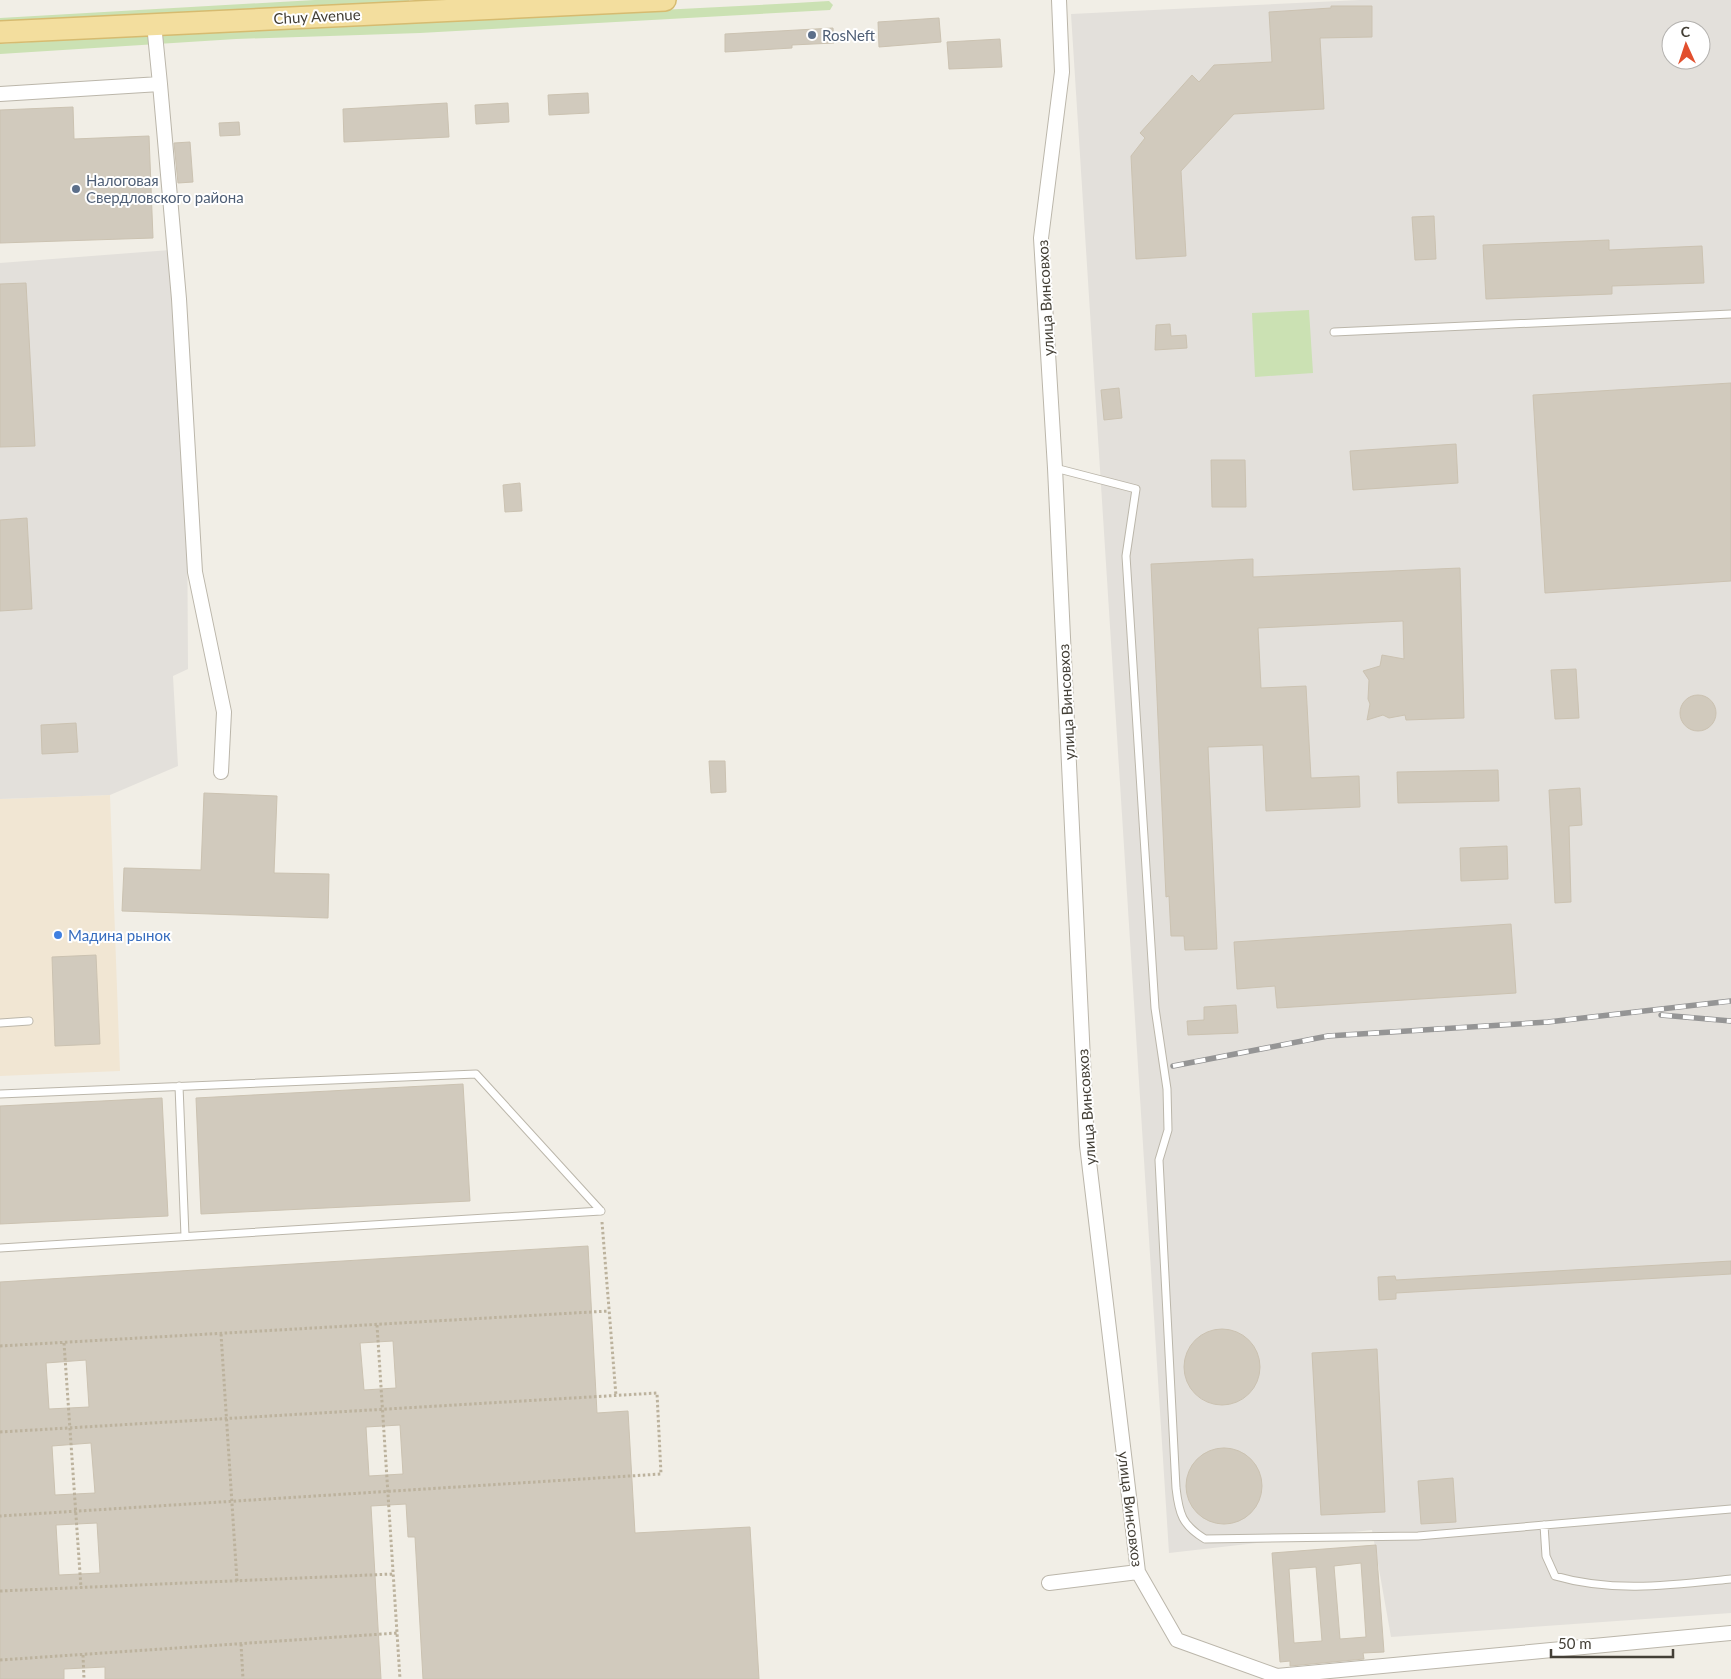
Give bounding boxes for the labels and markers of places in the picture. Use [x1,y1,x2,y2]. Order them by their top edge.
place label: RosNeft [822,26,876,44]
marker: RosNeft [806,29,818,41]
place label: Налоговая Свердловского района [86,171,244,206]
marker: Налоговая Свердловского района [70,183,82,195]
place label: Мадина рынок [68,926,171,944]
marker: Мадина рынок [52,929,64,941]

